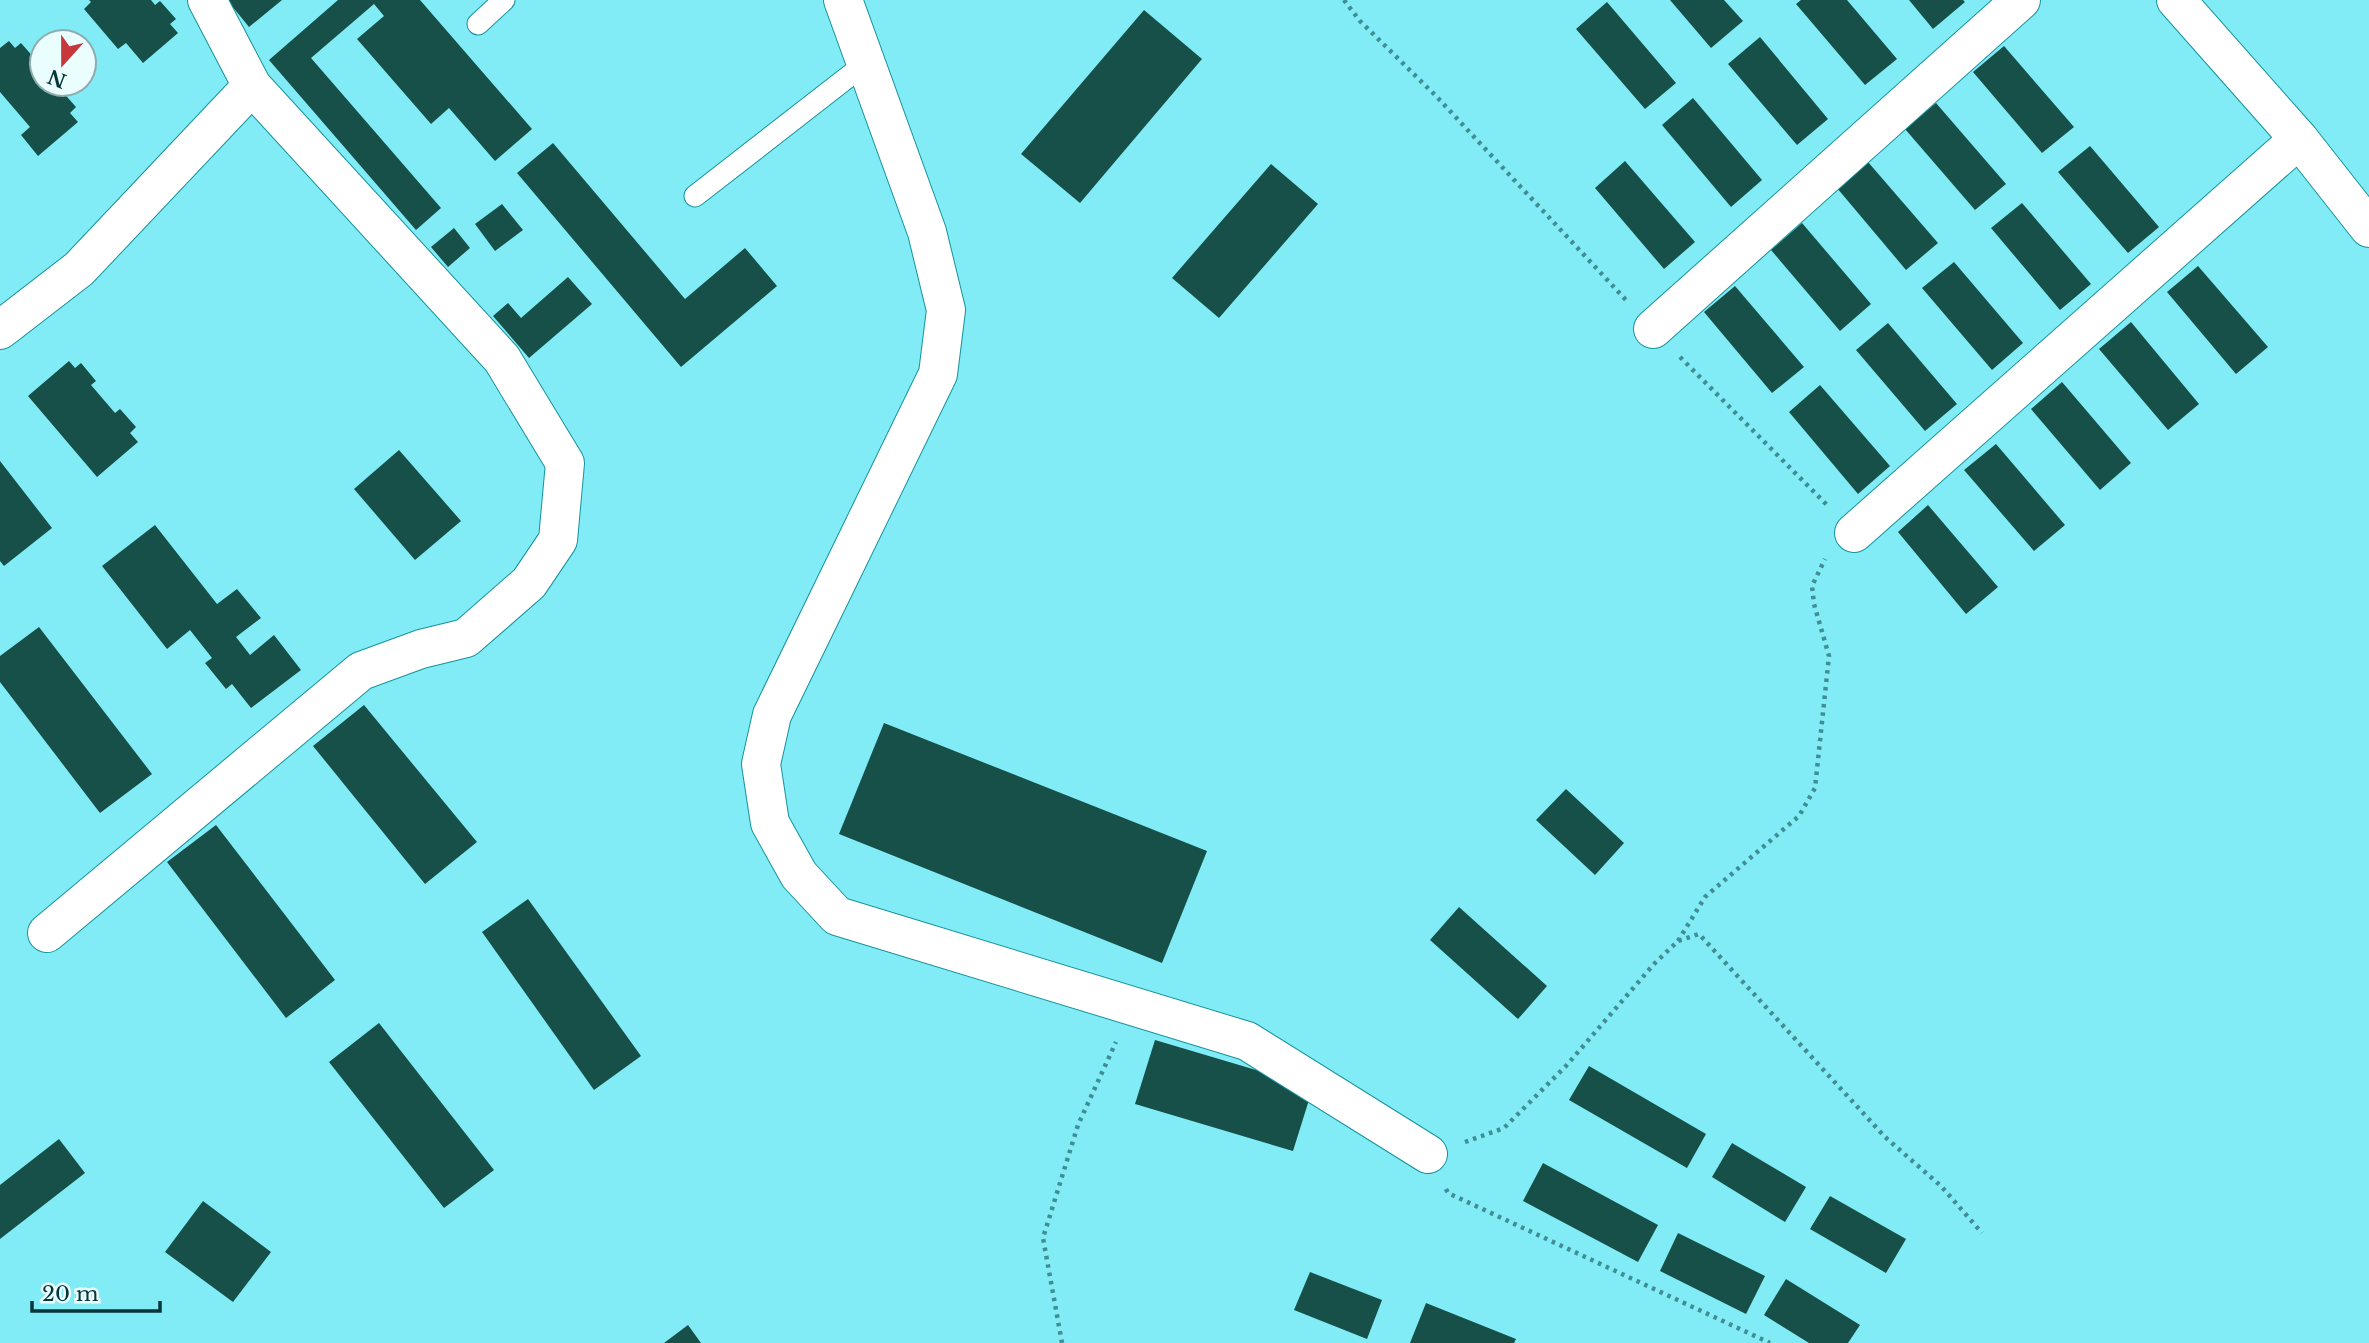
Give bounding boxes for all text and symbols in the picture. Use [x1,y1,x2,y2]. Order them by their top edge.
north arrow [28,28,98,98]
text: N [45,64,70,92]
scale bar [32,1270,159,1314]
text: 20 m [42,1281,99,1307]

